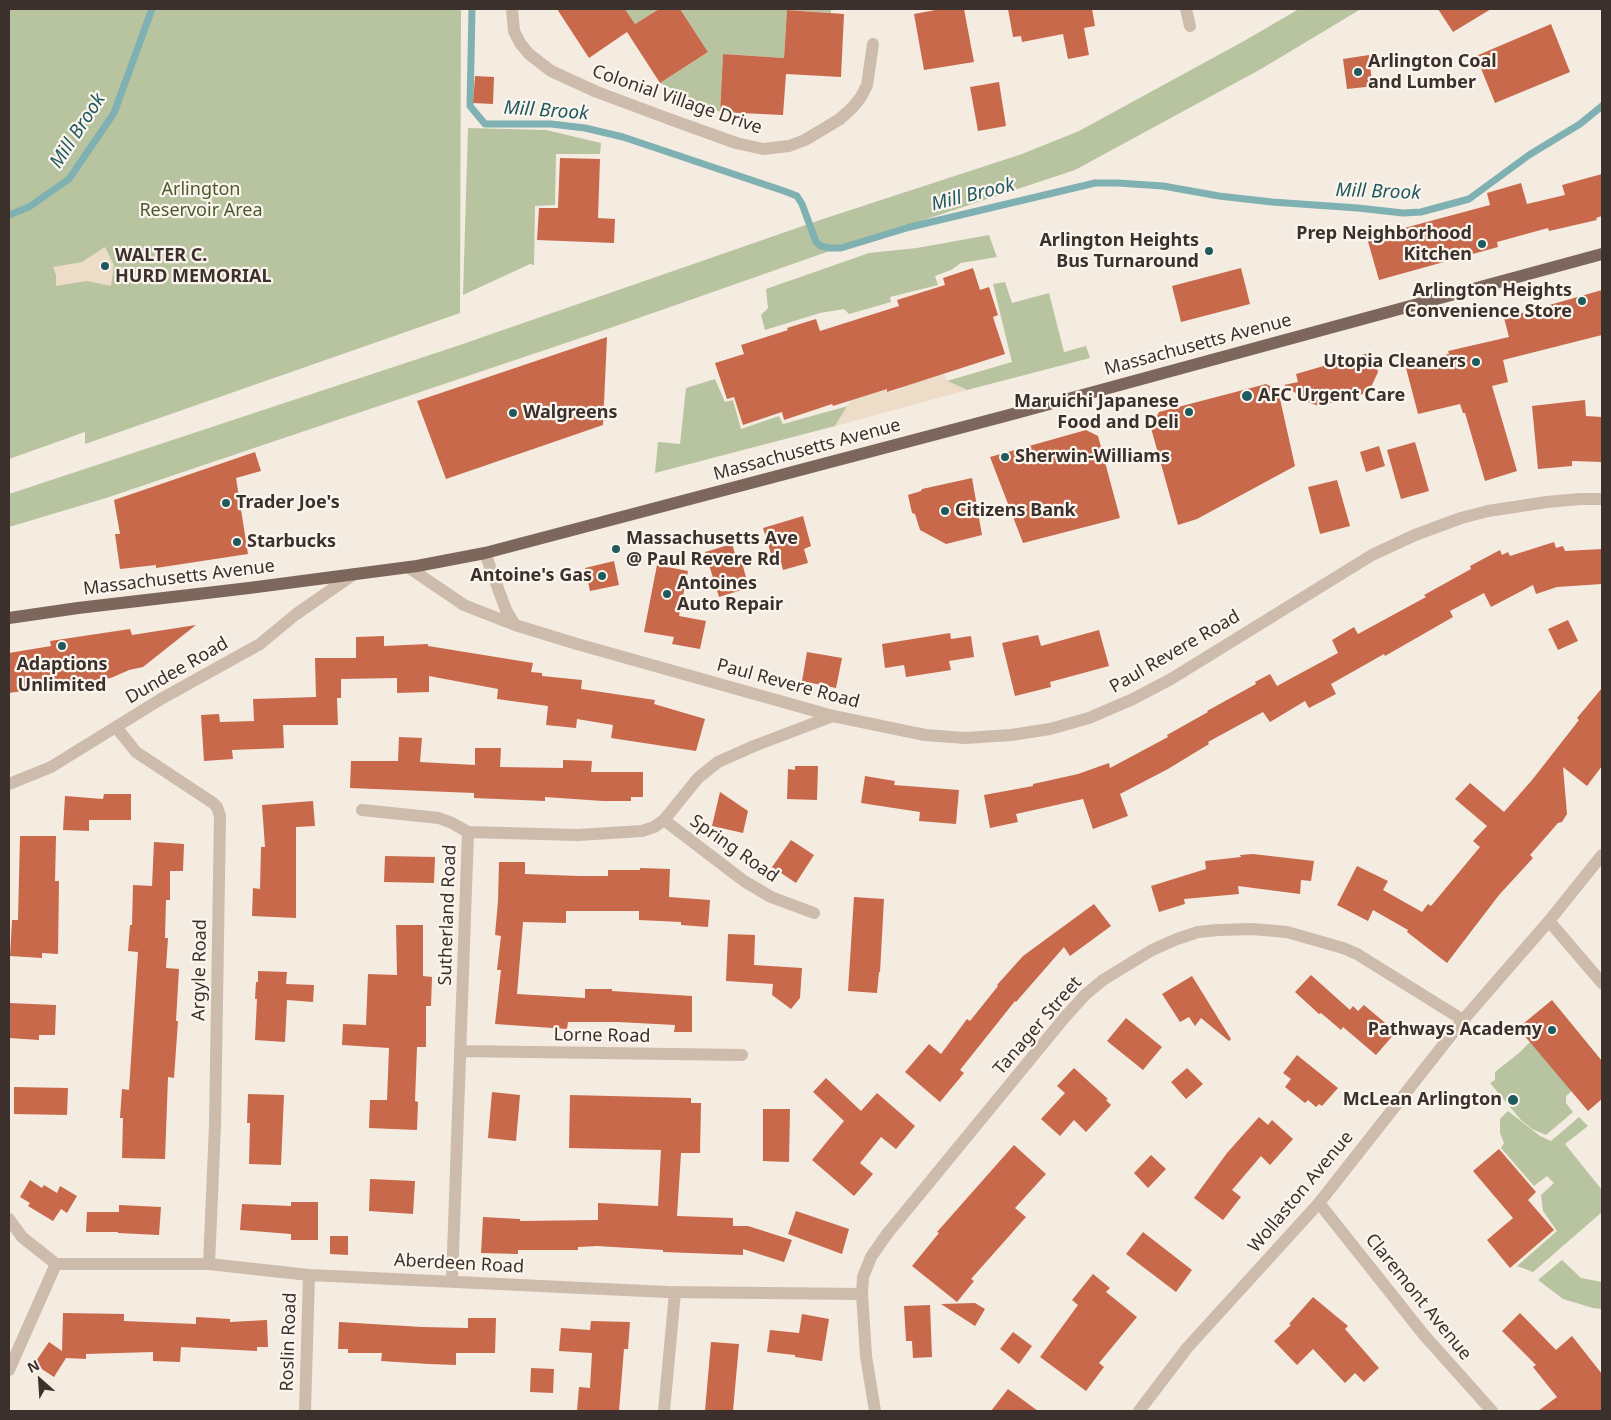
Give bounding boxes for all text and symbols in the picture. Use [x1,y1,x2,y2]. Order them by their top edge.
place label: Arlington Coal and Lumber [1368,51,1497,94]
street label: Colonial Village Drive [589,61,765,139]
marker: Arlington Coal and Lumber [1352,66,1364,78]
water label: Mill Brook [45,89,111,173]
water label: Mill Brook [503,97,589,125]
water label: Mill Brook [929,174,1017,216]
park label: Arlington Reservoir Area [139,179,263,222]
water label: Mill Brook [1335,179,1421,205]
place label: Prep Neighborhood Kitchen [1296,223,1472,266]
place label: Arlington Heights Bus Turnaround [1039,230,1199,272]
marker: Prep Neighborhood Kitchen [1476,238,1488,250]
place label: WALTER C. HURD MEMORIAL [115,245,272,288]
marker: Arlington Heights Bus Turnaround [1203,245,1215,257]
marker: WALTER C. HURD MEMORIAL [99,260,111,272]
place label: Arlington Heights Convenience Store [1405,280,1572,322]
marker: Arlington Heights Convenience Store [1576,295,1588,307]
street label: Massachusetts Avenue [1102,310,1294,380]
place label: Utopia Cleaners [1323,351,1466,373]
marker: Utopia Cleaners [1470,356,1482,368]
place label: AFC Urgent Care [1258,385,1405,407]
marker: AFC Urgent Care [1240,389,1254,403]
place label: Maruichi Japanese Food and Deli [1014,391,1179,434]
place label: Walgreens [523,402,617,424]
marker: Maruichi Japanese Food and Deli [1183,406,1195,418]
marker: Walgreens [507,407,519,419]
street label: Massachusetts Avenue [711,415,903,485]
place label: Sherwin-Williams [1015,446,1170,468]
marker: Sherwin-Williams [999,451,1011,463]
place label: Trader Joe's [236,492,340,514]
marker: Trader Joe's [220,497,232,509]
place label: Citizens Bank [955,500,1076,522]
marker: Citizens Bank [939,505,951,517]
place label: Massachusetts Ave @ Paul Revere Rd [626,528,798,570]
place label: Starbucks [247,531,336,553]
marker: Starbucks [231,536,243,548]
marker: Massachusetts Ave @ Paul Revere Rd [610,543,622,555]
street label: Massachusetts Avenue [82,556,276,600]
place label: Antoine's Gas [470,565,592,587]
marker: Antoine's Gas [596,570,608,582]
place label: Antoines Auto Repair [677,573,783,616]
marker: Antoines Auto Repair [661,588,673,600]
street label: Paul Revere Road [1106,606,1244,698]
street label: Dundee Road [122,633,232,709]
marker: Adaptions Unlimited [56,640,68,652]
place label: Adaptions Unlimited [16,654,108,696]
street label: Paul Revere Road [714,655,862,713]
street label: Spring Road [686,811,782,887]
street label: Sutherland Road [435,844,461,986]
street label: Argyle Road [188,919,212,1021]
street label: Tanager Street [989,972,1087,1080]
place label: Pathways Academy [1368,1019,1542,1041]
street label: Lorne Road [553,1024,651,1048]
marker: Pathways Academy [1546,1024,1558,1036]
place label: McLean Arlington [1343,1089,1502,1111]
marker: McLean Arlington [1506,1093,1520,1107]
street label: Wollaston Avenue [1244,1127,1358,1257]
street label: Claremont Avenue [1360,1229,1476,1365]
street label: Aberdeen Road [393,1250,525,1278]
street label: Roslin Road [276,1292,302,1392]
north arrow [15,1355,65,1405]
text: N [24,1355,42,1377]

